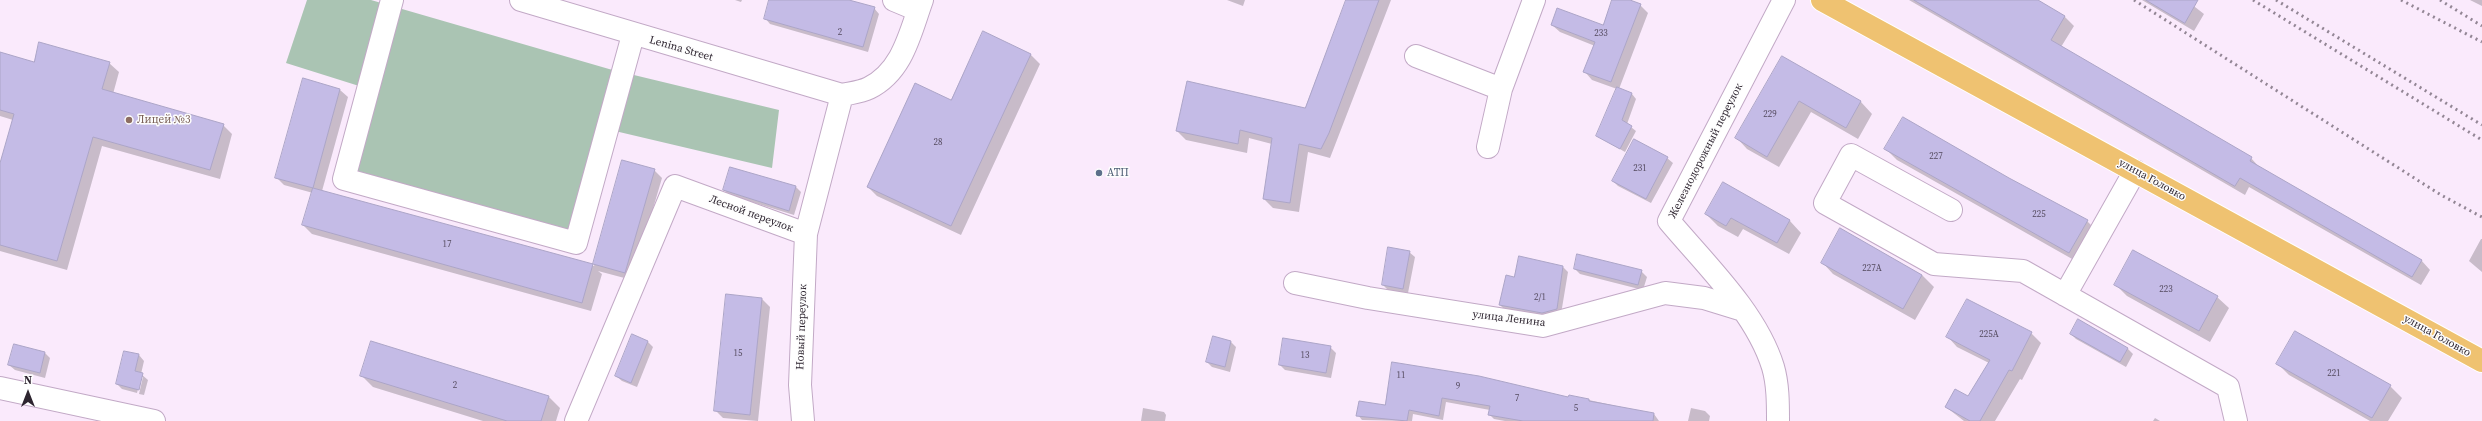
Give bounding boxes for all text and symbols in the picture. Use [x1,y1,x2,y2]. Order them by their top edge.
house number: 2 [838,28,842,38]
house number: 233 [1594,29,1608,39]
street label: Lenina Street [648,34,714,64]
street label: Железнодорожный переулок [1666,81,1746,221]
house number: 229 [1763,110,1777,120]
place label: Лицей №3 [137,113,190,127]
marker: Лицей №3 [124,115,134,125]
house number: 28 [934,138,942,148]
house number: 227 [1929,152,1943,162]
street label: улица Головко [2116,156,2188,204]
house number: 231 [1633,164,1647,174]
place label: АТП [1107,166,1129,180]
marker: АТП [1094,168,1104,178]
street label: Лесной переулок [707,193,795,235]
house number: 225 [2032,210,2046,220]
house number: 17 [443,240,451,250]
house number: 227А [1862,264,1882,274]
street label: Новый переулок [794,284,810,370]
house number: 223 [2159,285,2173,295]
house number: 2/1 [1534,293,1546,303]
street label: улица Ленина [1472,308,1546,330]
street label: улица Головко [2401,312,2473,360]
house number: 225А [1979,330,1999,340]
house number: 15 [734,349,742,359]
house number: 13 [1301,351,1309,361]
house number: 221 [2327,369,2341,379]
house number: 11 [1397,371,1405,381]
north arrow [8,373,48,413]
text: N [24,373,32,388]
house number: 2 [453,381,457,391]
house number: 9 [1456,382,1460,392]
house number: 7 [1515,394,1519,404]
house number: 5 [1574,404,1578,414]

